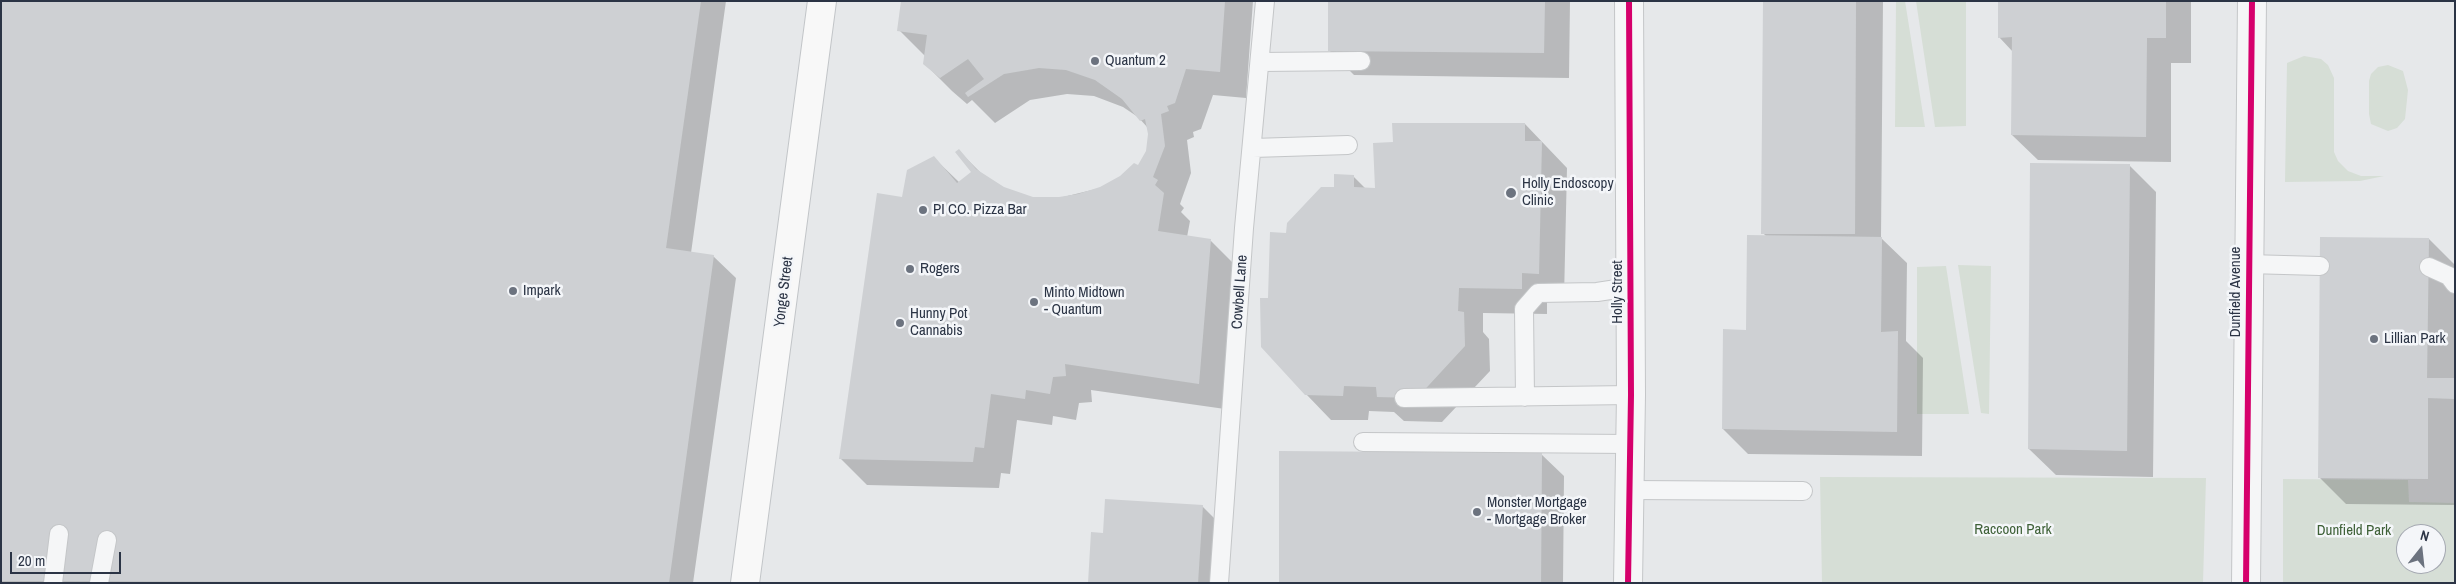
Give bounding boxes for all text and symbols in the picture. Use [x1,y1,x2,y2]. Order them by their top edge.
place label: Quantum 2 [1105,52,1166,70]
marker: Quantum 2 [1089,55,1101,67]
place label: Holly Endoscopy Clinic [1522,175,1614,210]
marker: Holly Endoscopy Clinic [1504,186,1518,200]
place label: PI CO. Pizza Bar [933,201,1027,219]
marker: PI CO. Pizza Bar [917,204,929,216]
street label: Dunfield Avenue [2227,247,2245,337]
street label: Cowbell Lane [1228,254,1252,330]
street label: Yonge Street [771,256,797,328]
place label: Rogers [920,260,960,278]
street label: Holly Street [1609,260,1627,324]
marker: Rogers [904,263,916,275]
place label: Impark [523,282,561,300]
place label: Minto Midtown - Quantum [1044,284,1125,319]
marker: Impark [507,285,519,297]
marker: Minto Midtown - Quantum [1028,296,1040,308]
place label: Hunny Pot Cannabis [910,305,967,340]
marker: Hunny Pot Cannabis [894,317,906,329]
place label: Lillian Park [2384,330,2446,348]
marker: Lillian Park [2368,333,2380,345]
place label: Monster Mortgage - Mortgage Broker [1487,494,1587,529]
marker: Monster Mortgage - Mortgage Broker [1471,506,1483,518]
park label: Raccoon Park [1974,521,2052,539]
park label: Dunfield Park [2317,522,2391,540]
north arrow [2396,524,2446,574]
text: N [2418,526,2431,545]
scale bar [12,542,124,574]
text: 20 m [18,550,45,571]

